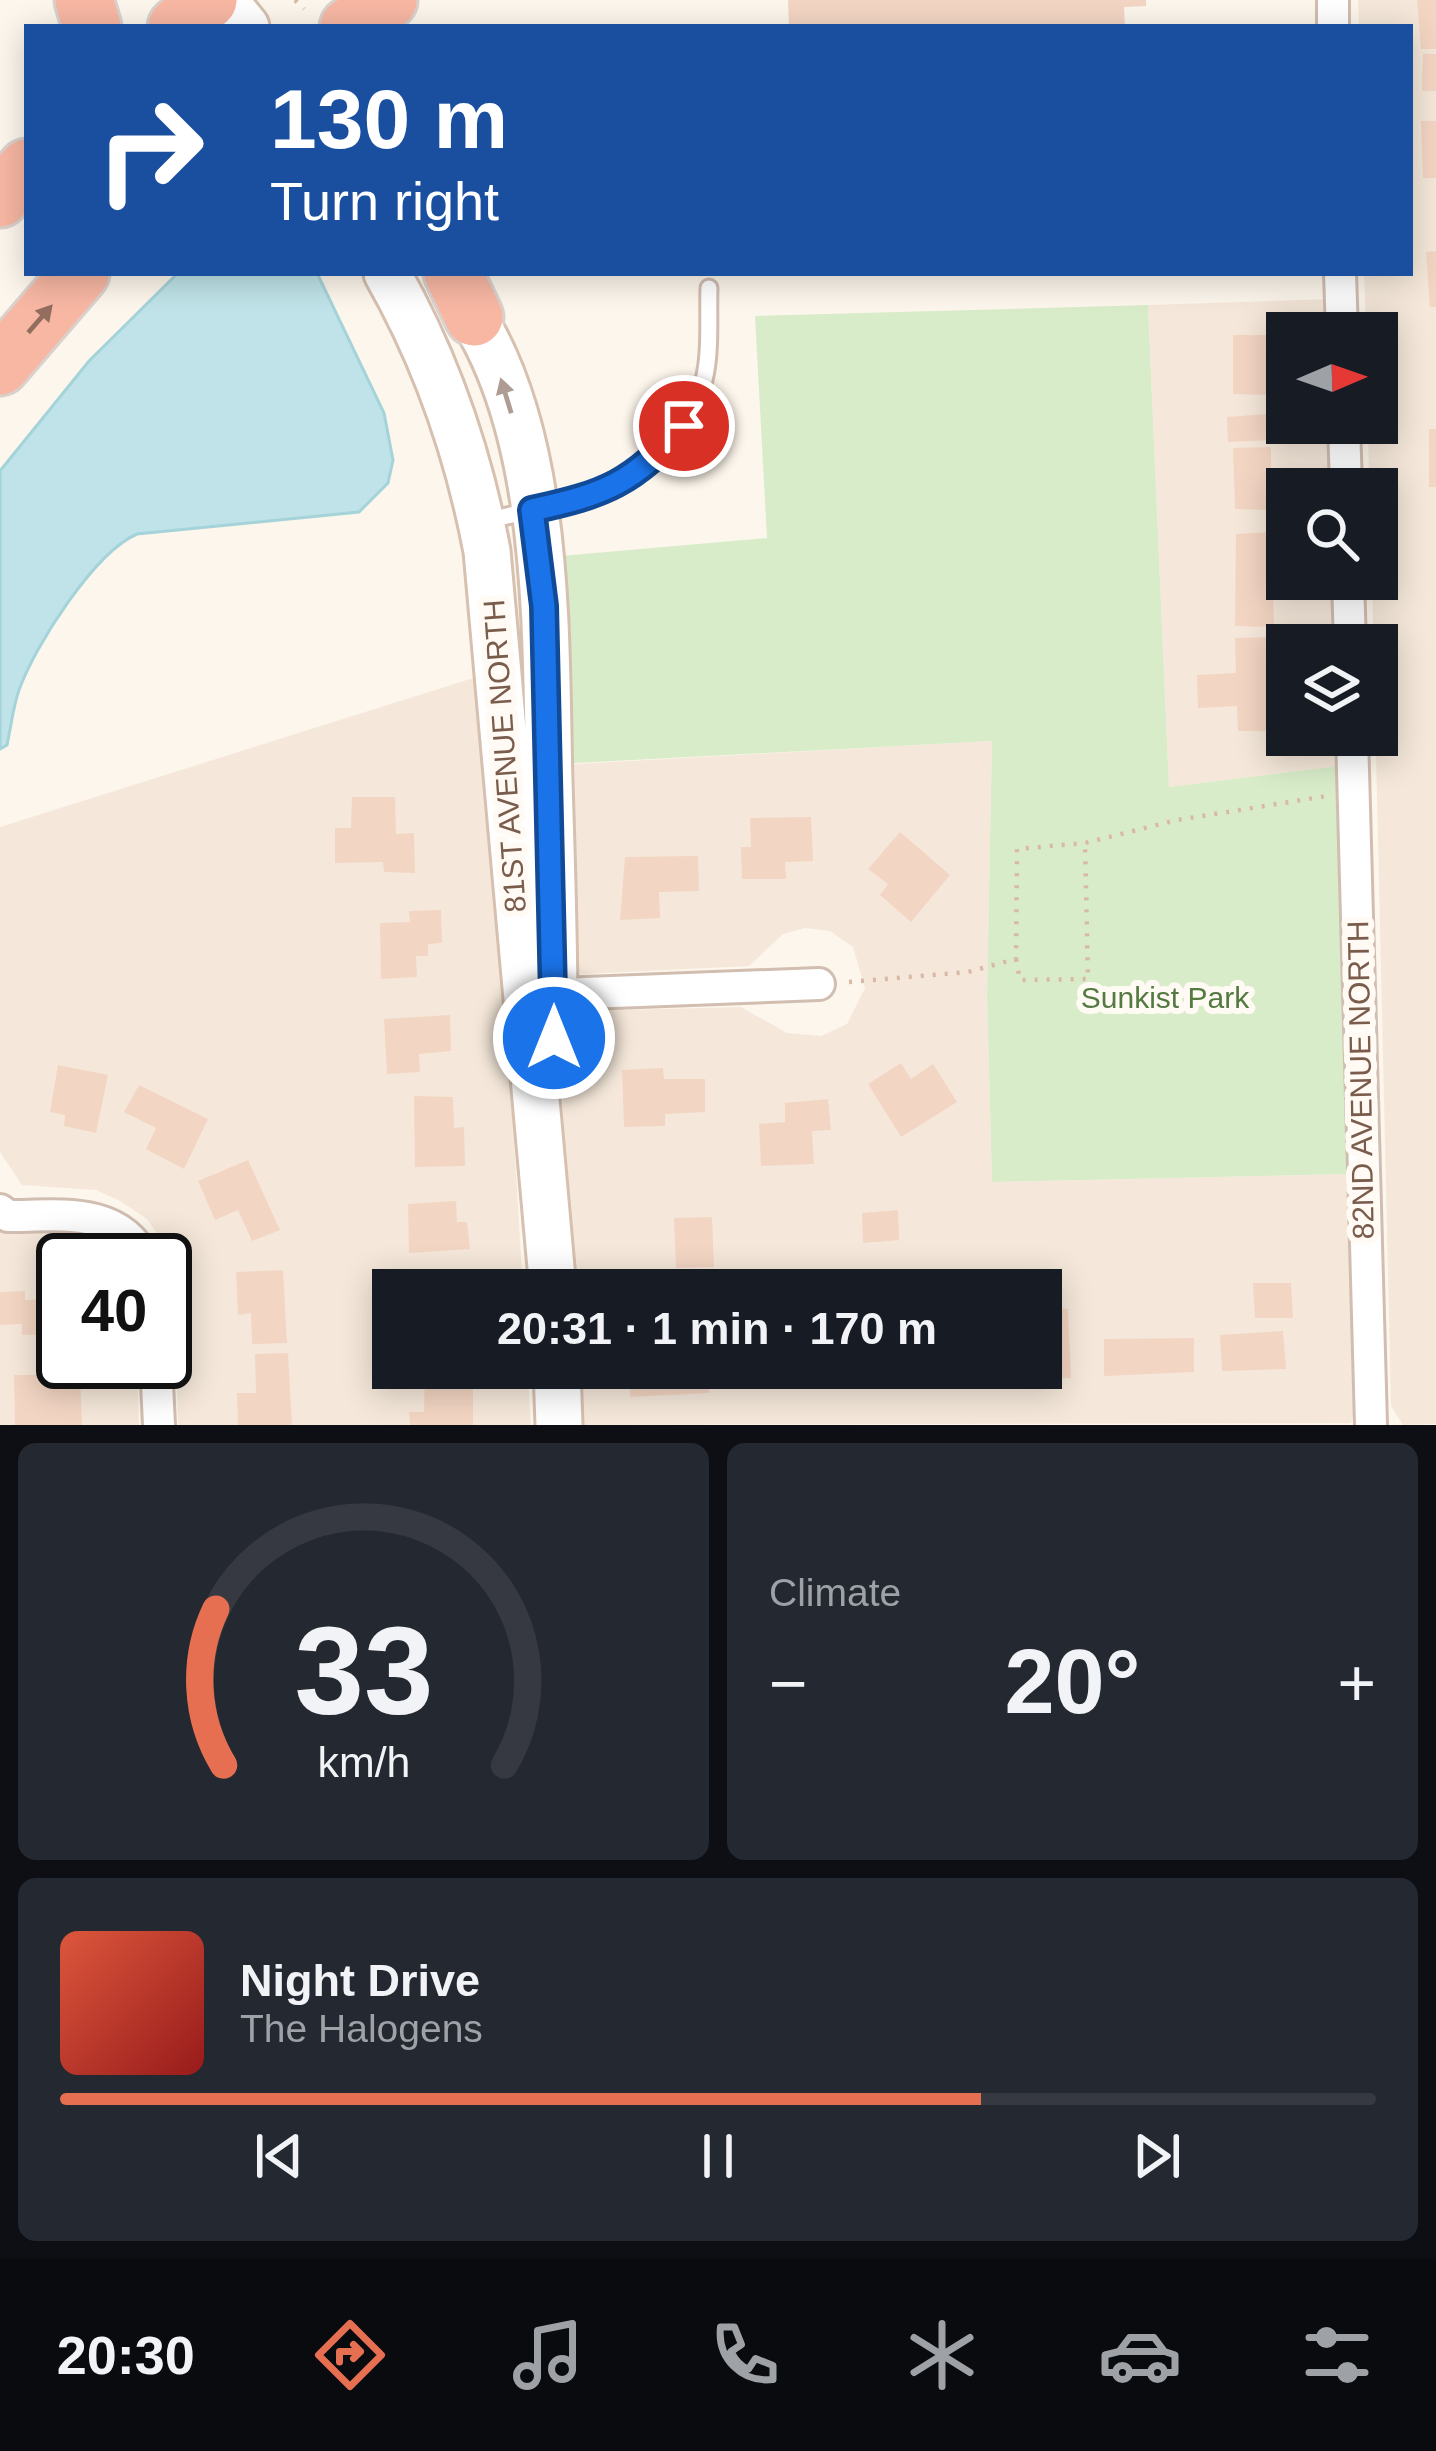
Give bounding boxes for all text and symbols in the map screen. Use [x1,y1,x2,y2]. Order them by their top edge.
icon: right [72,72,228,228]
text: 130 m [270,72,508,166]
text: Turn right [270,171,499,231]
one-way arrow [26,304,52,334]
north arrow [1266,312,1398,444]
map controls [1266,312,1398,756]
pin [633,375,735,477]
one-way arrow [496,377,514,414]
icon: arrive [651,393,717,459]
button: search [1266,468,1398,600]
street label: 81ST AVENUE NORTH [477,599,532,914]
button: layers [1266,624,1398,756]
street label: 82ND AVENUE NORTH [1341,920,1380,1240]
position arrow [491,975,617,1101]
park label: Sunkist Park [1081,981,1250,1014]
speed limit sign: 40 [36,1233,192,1389]
text: 20:31 · 1 min · 170 m [497,1303,937,1354]
text: Climate [769,1571,901,1614]
text: 33 [294,1601,433,1740]
text: 20° [1004,1632,1141,1732]
text: − [769,1646,808,1720]
text: + [1337,1646,1376,1720]
text: km/h [317,1737,410,1785]
text: Night Drive [240,1955,480,2006]
text: The Halogens [240,2007,483,2050]
icon: previous [246,2123,312,2189]
icon: pause [685,2123,751,2189]
icon: next [1124,2123,1190,2189]
icon: directions [308,2313,392,2397]
icon: music [506,2313,590,2397]
icon: phone [703,2313,787,2397]
icon: climate [900,2313,984,2397]
icon: car [1098,2313,1182,2397]
icon: filters [1295,2313,1379,2397]
text: 20:30 [57,2325,195,2385]

